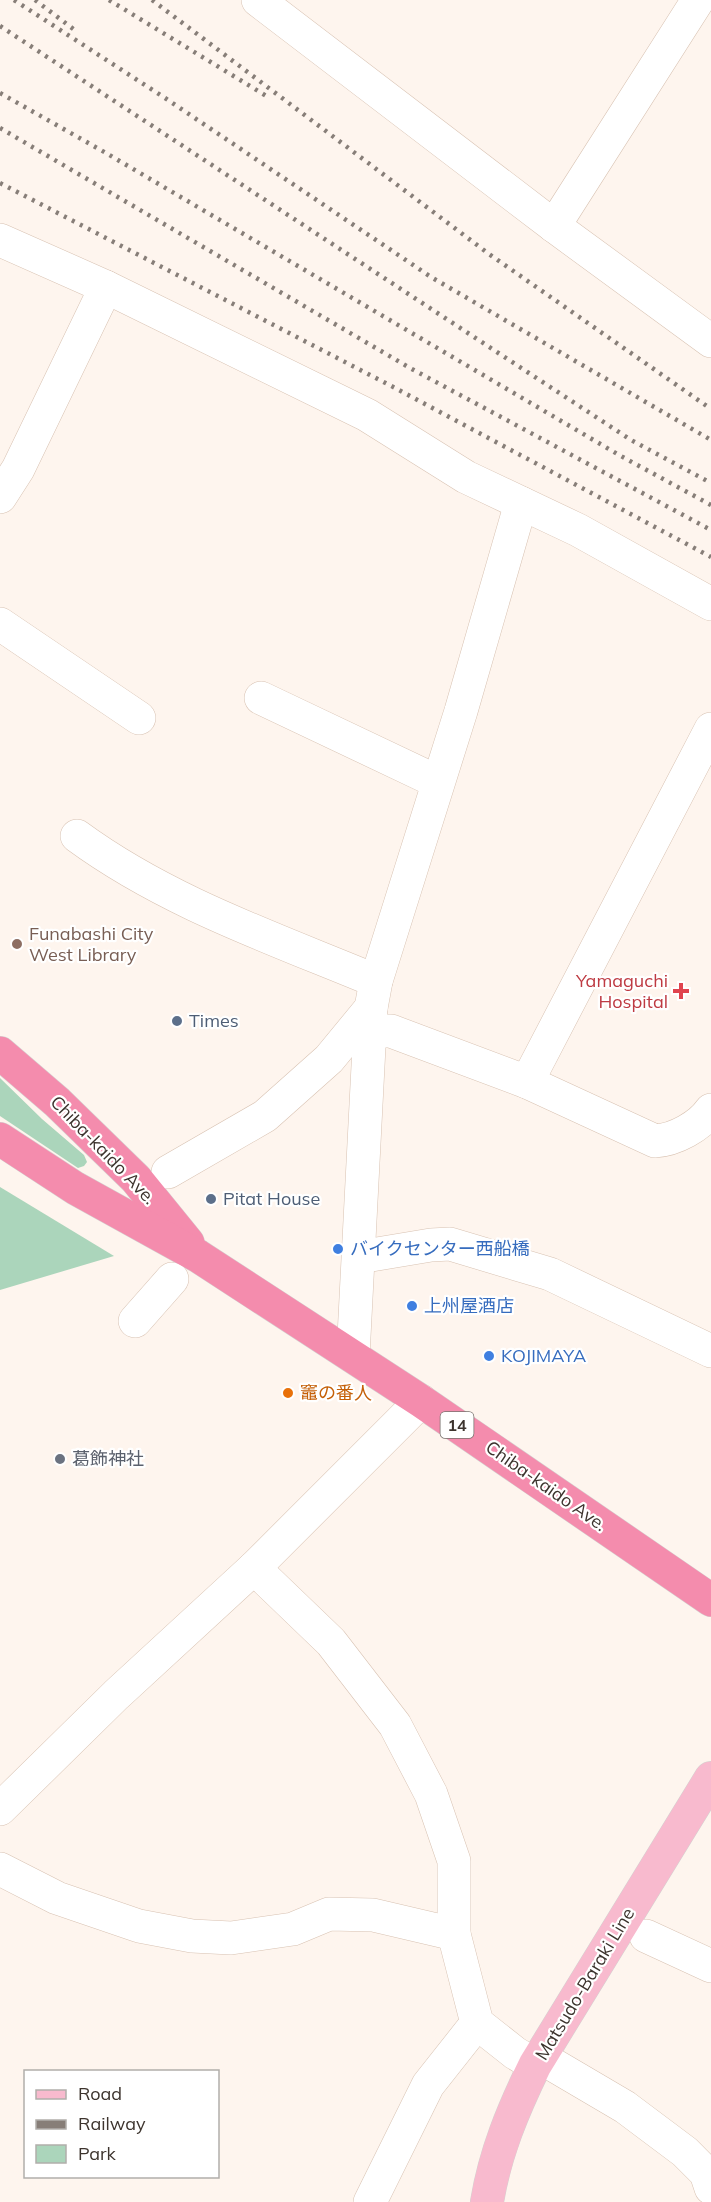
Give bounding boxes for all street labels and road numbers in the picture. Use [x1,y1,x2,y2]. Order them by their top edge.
street label: Chiba-kaido Ave. [46,1090,161,1209]
road number: 14 [440,1412,474,1438]
street label: Chiba-kaido Ave. [481,1435,611,1536]
street label: Matsudo-Baraki Line [530,1903,639,2064]

